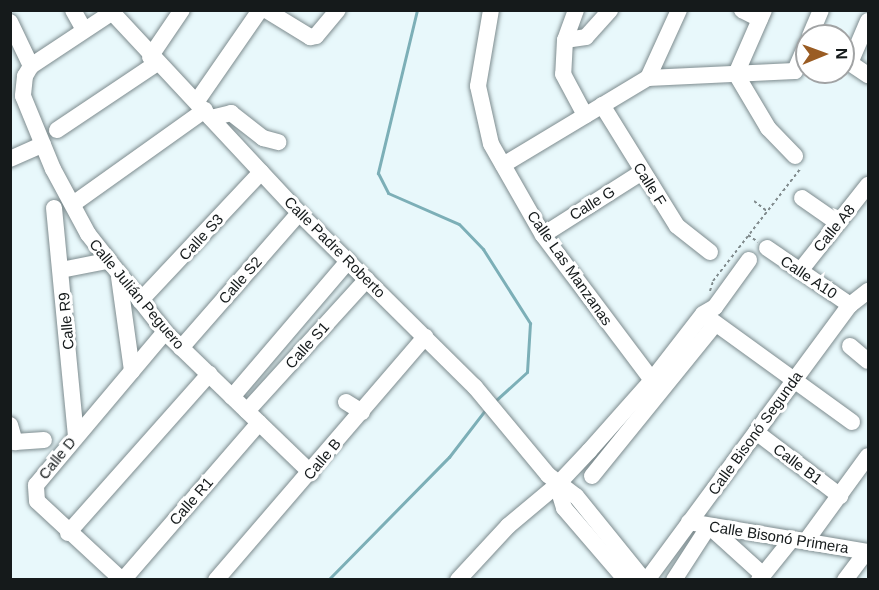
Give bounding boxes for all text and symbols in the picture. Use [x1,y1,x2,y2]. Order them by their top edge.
north arrow [795,24,855,84]
text: N [833,48,850,60]
street label: Calle F [630,159,670,209]
street label: Calle G [566,182,618,224]
street label: Calle Padre Roberto [281,193,389,301]
street label: Calle A8 [809,200,859,256]
street label: Calle Las Manzanas [524,207,616,329]
street label: Calle S3 [175,210,227,264]
street label: Calle Julián Peguero [86,235,188,353]
street label: Calle A10 [777,251,841,303]
street label: Calle S2 [215,253,265,307]
street label: Calle R9 [55,292,77,350]
street label: Calle S1 [281,318,333,372]
street label: Calle Bisonó Segunda [704,368,806,498]
street label: Calle D [35,433,79,483]
street label: Calle B [300,435,344,483]
street label: Calle B1 [770,440,826,488]
street label: Calle R1 [165,473,217,529]
street label: Calle Bisonó Primera [708,517,850,557]

